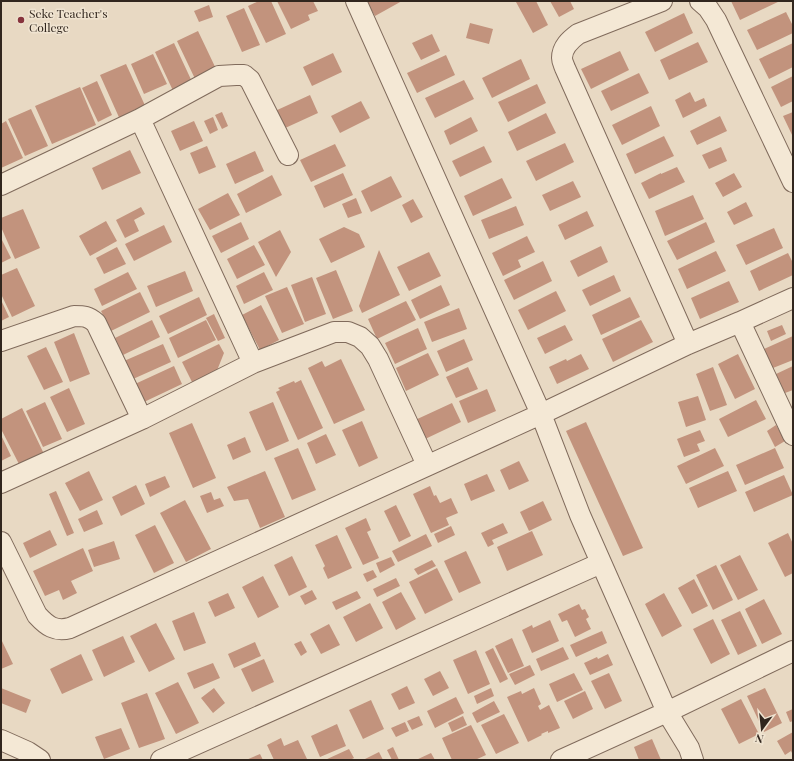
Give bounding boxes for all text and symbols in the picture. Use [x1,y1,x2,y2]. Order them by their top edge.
place label: Seke Teacher's College [29,5,108,35]
marker: Seke Teacher's College [16,15,26,25]
north arrow [742,709,782,749]
text: N [753,731,765,747]

